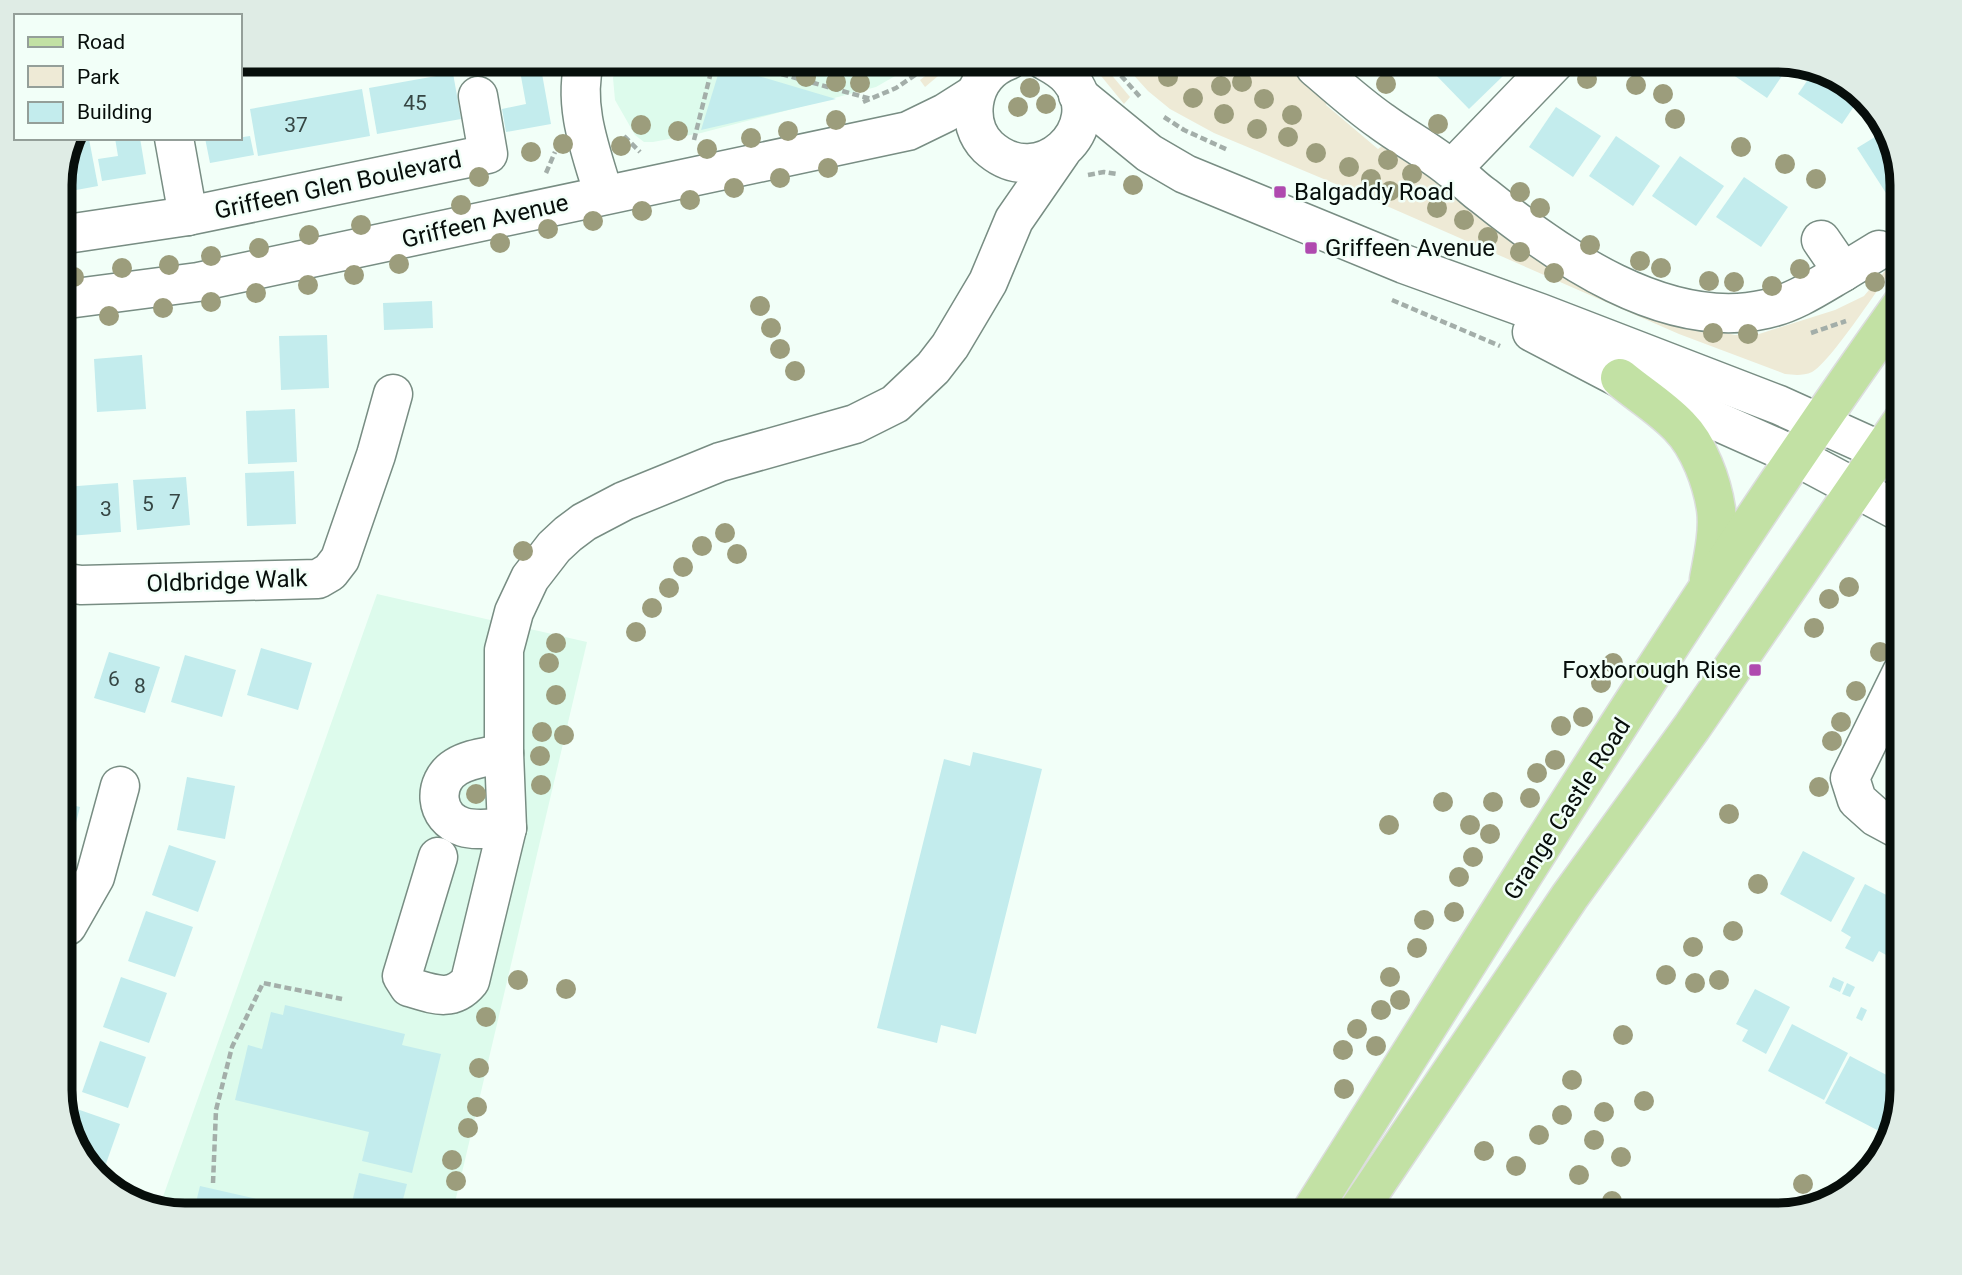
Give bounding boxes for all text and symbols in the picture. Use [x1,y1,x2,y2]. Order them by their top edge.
legend [14,14,242,140]
text: Road [77,30,125,54]
text: Park [77,65,120,89]
house number: 45 [403,91,427,115]
text: Building [77,100,152,124]
house number: 37 [284,113,308,137]
street label: Griffeen Glen Boulevard [212,145,464,225]
place label: Balgaddy Road [1294,178,1454,206]
marker: Balgaddy Road [1272,184,1288,200]
street label: Griffeen Avenue [399,188,571,254]
place label: Griffeen Avenue [1325,234,1495,262]
marker: Griffeen Avenue [1303,240,1319,256]
house number: 7 [169,490,181,514]
house number: 5 [142,492,154,516]
house number: 3 [100,497,112,521]
street label: Oldbridge Walk [146,564,309,598]
place label: Foxborough Rise [1562,656,1741,684]
marker: Foxborough Rise [1747,662,1763,678]
house number: 6 [108,667,120,691]
house number: 8 [134,674,146,698]
street label: Grange Castle Road [1498,713,1636,905]

